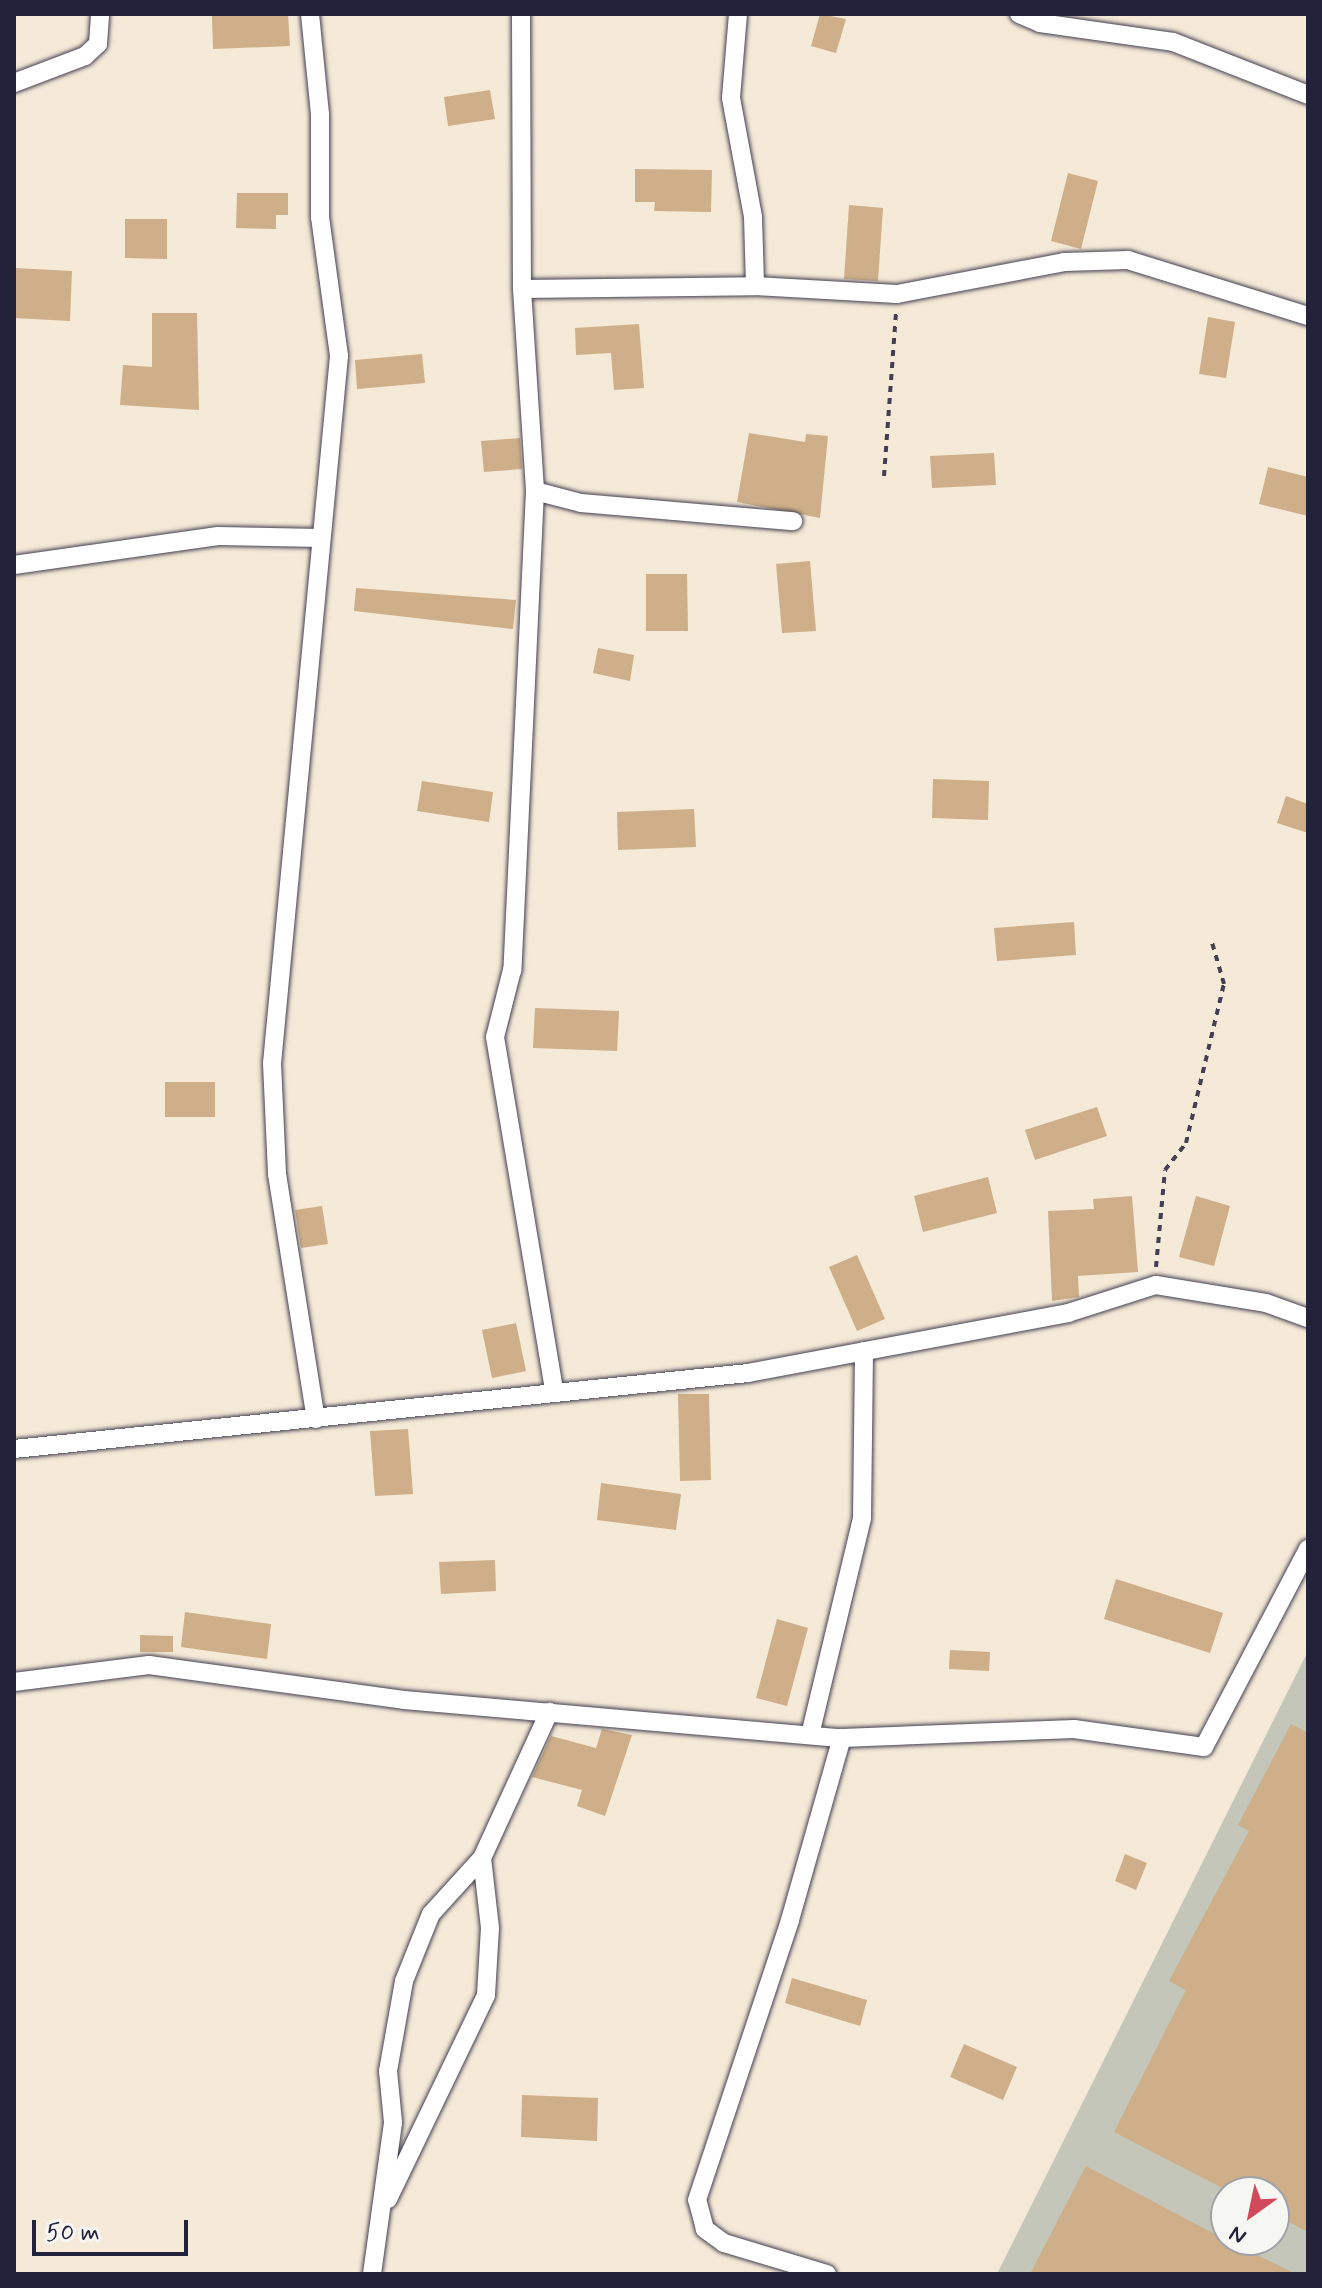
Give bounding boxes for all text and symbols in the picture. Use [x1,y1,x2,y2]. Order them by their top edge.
north arrow [1210,2176,1290,2256]
scale bar [36,2204,192,2254]
text: 50 m [46,2218,100,2249]
text: N [1224,2219,1252,2250]

